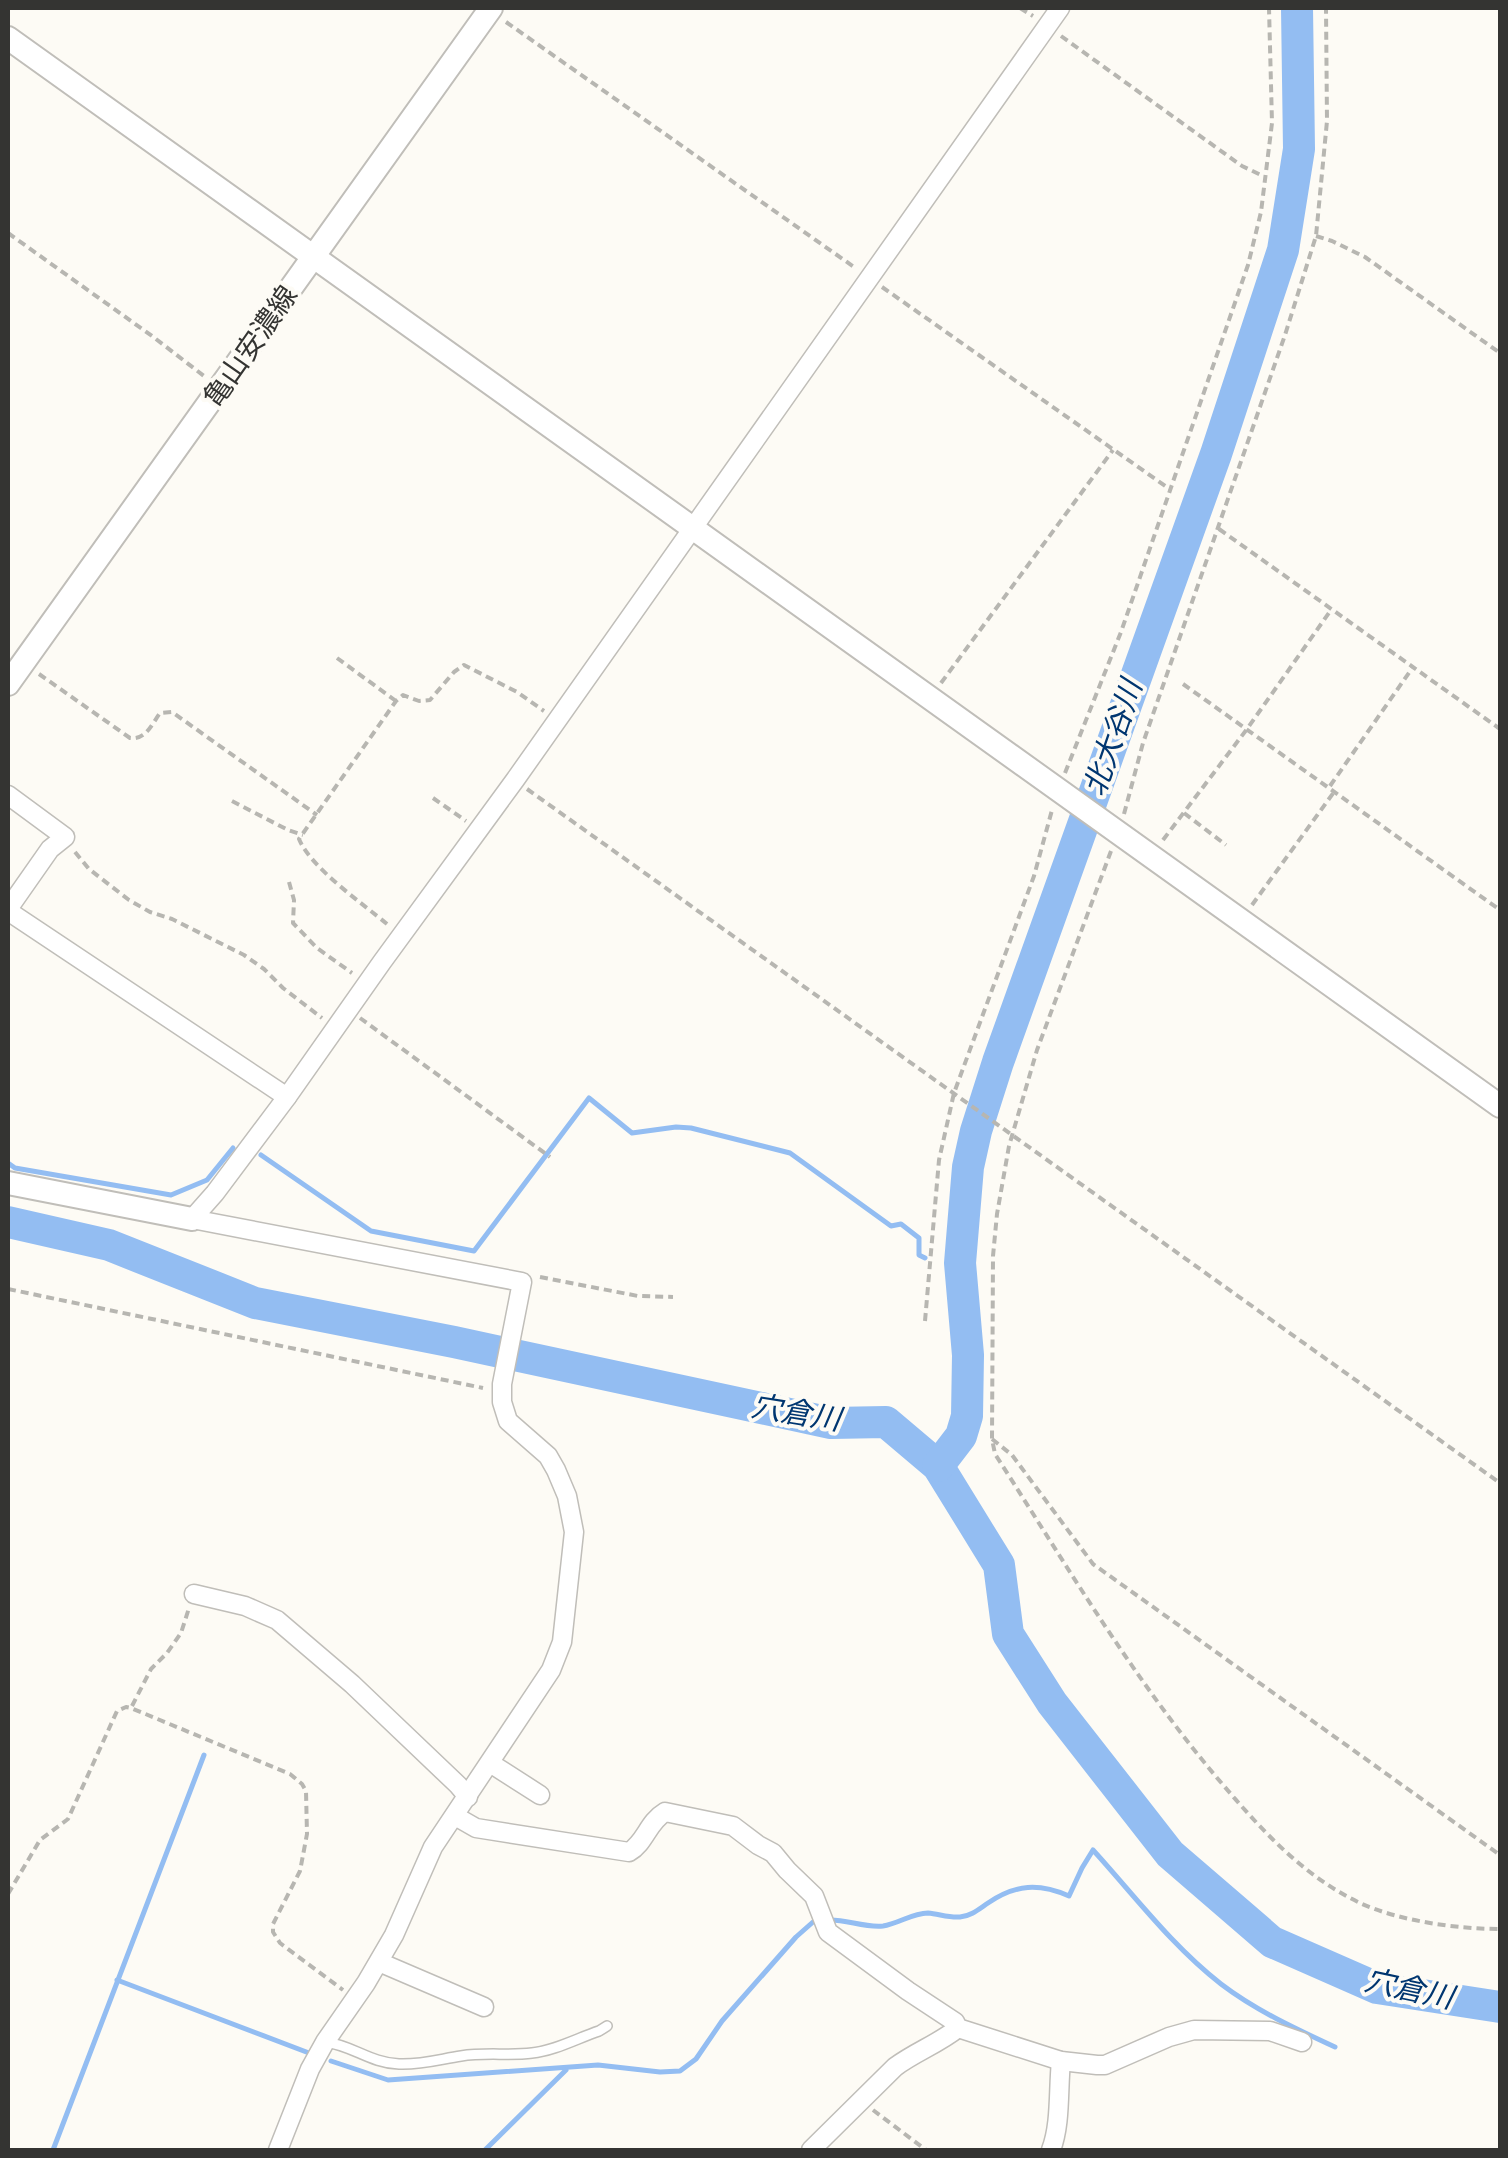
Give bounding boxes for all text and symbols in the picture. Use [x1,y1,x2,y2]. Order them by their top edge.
street label: 亀山安濃線 [197,279,304,413]
water label: 北大谷川 [1076,673,1150,800]
water label: 穴倉川 [749,1388,846,1437]
water label: 穴倉川 [1361,1962,1460,2016]

